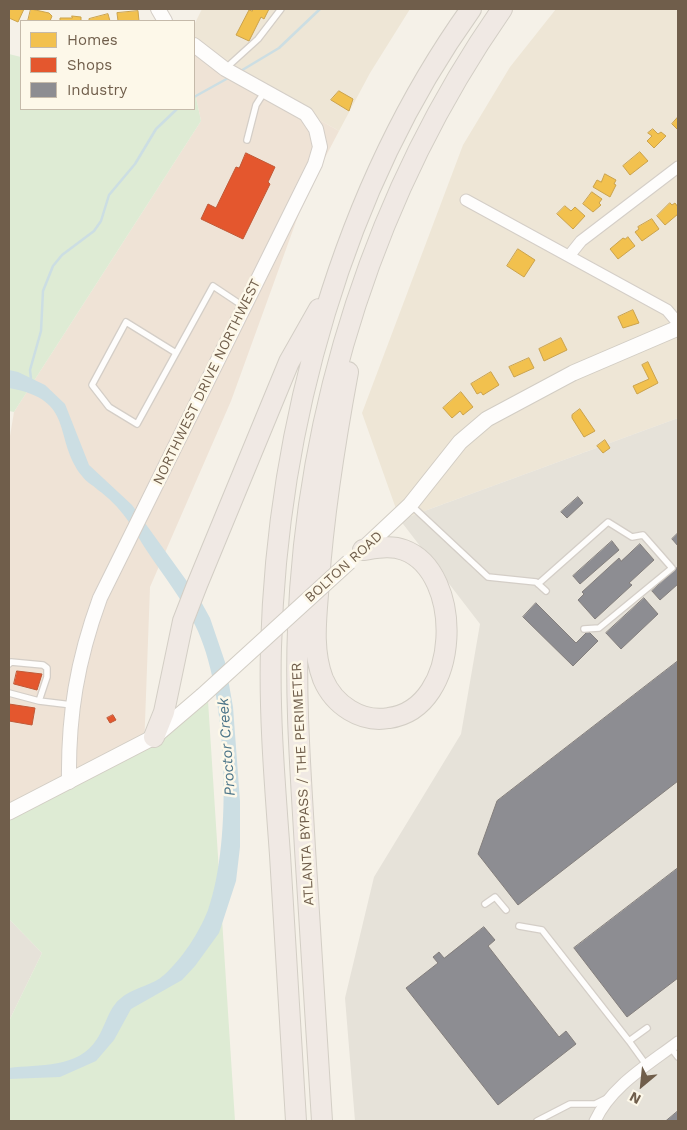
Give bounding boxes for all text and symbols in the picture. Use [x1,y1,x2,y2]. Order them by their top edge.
legend [20,20,195,110]
text: Homes [67,31,118,49]
text: Shops [67,56,112,74]
text: Industry [67,81,127,99]
street label: NORTHWEST DRIVE NORTHWEST [150,276,264,488]
street label: BOLTON ROAD [302,528,386,606]
street label: ATLANTA BYPASS / THE PERIMETER [288,662,318,906]
water label: Proctor Creek [215,697,239,797]
north arrow [617,1060,667,1110]
text: N [627,1089,643,1108]

